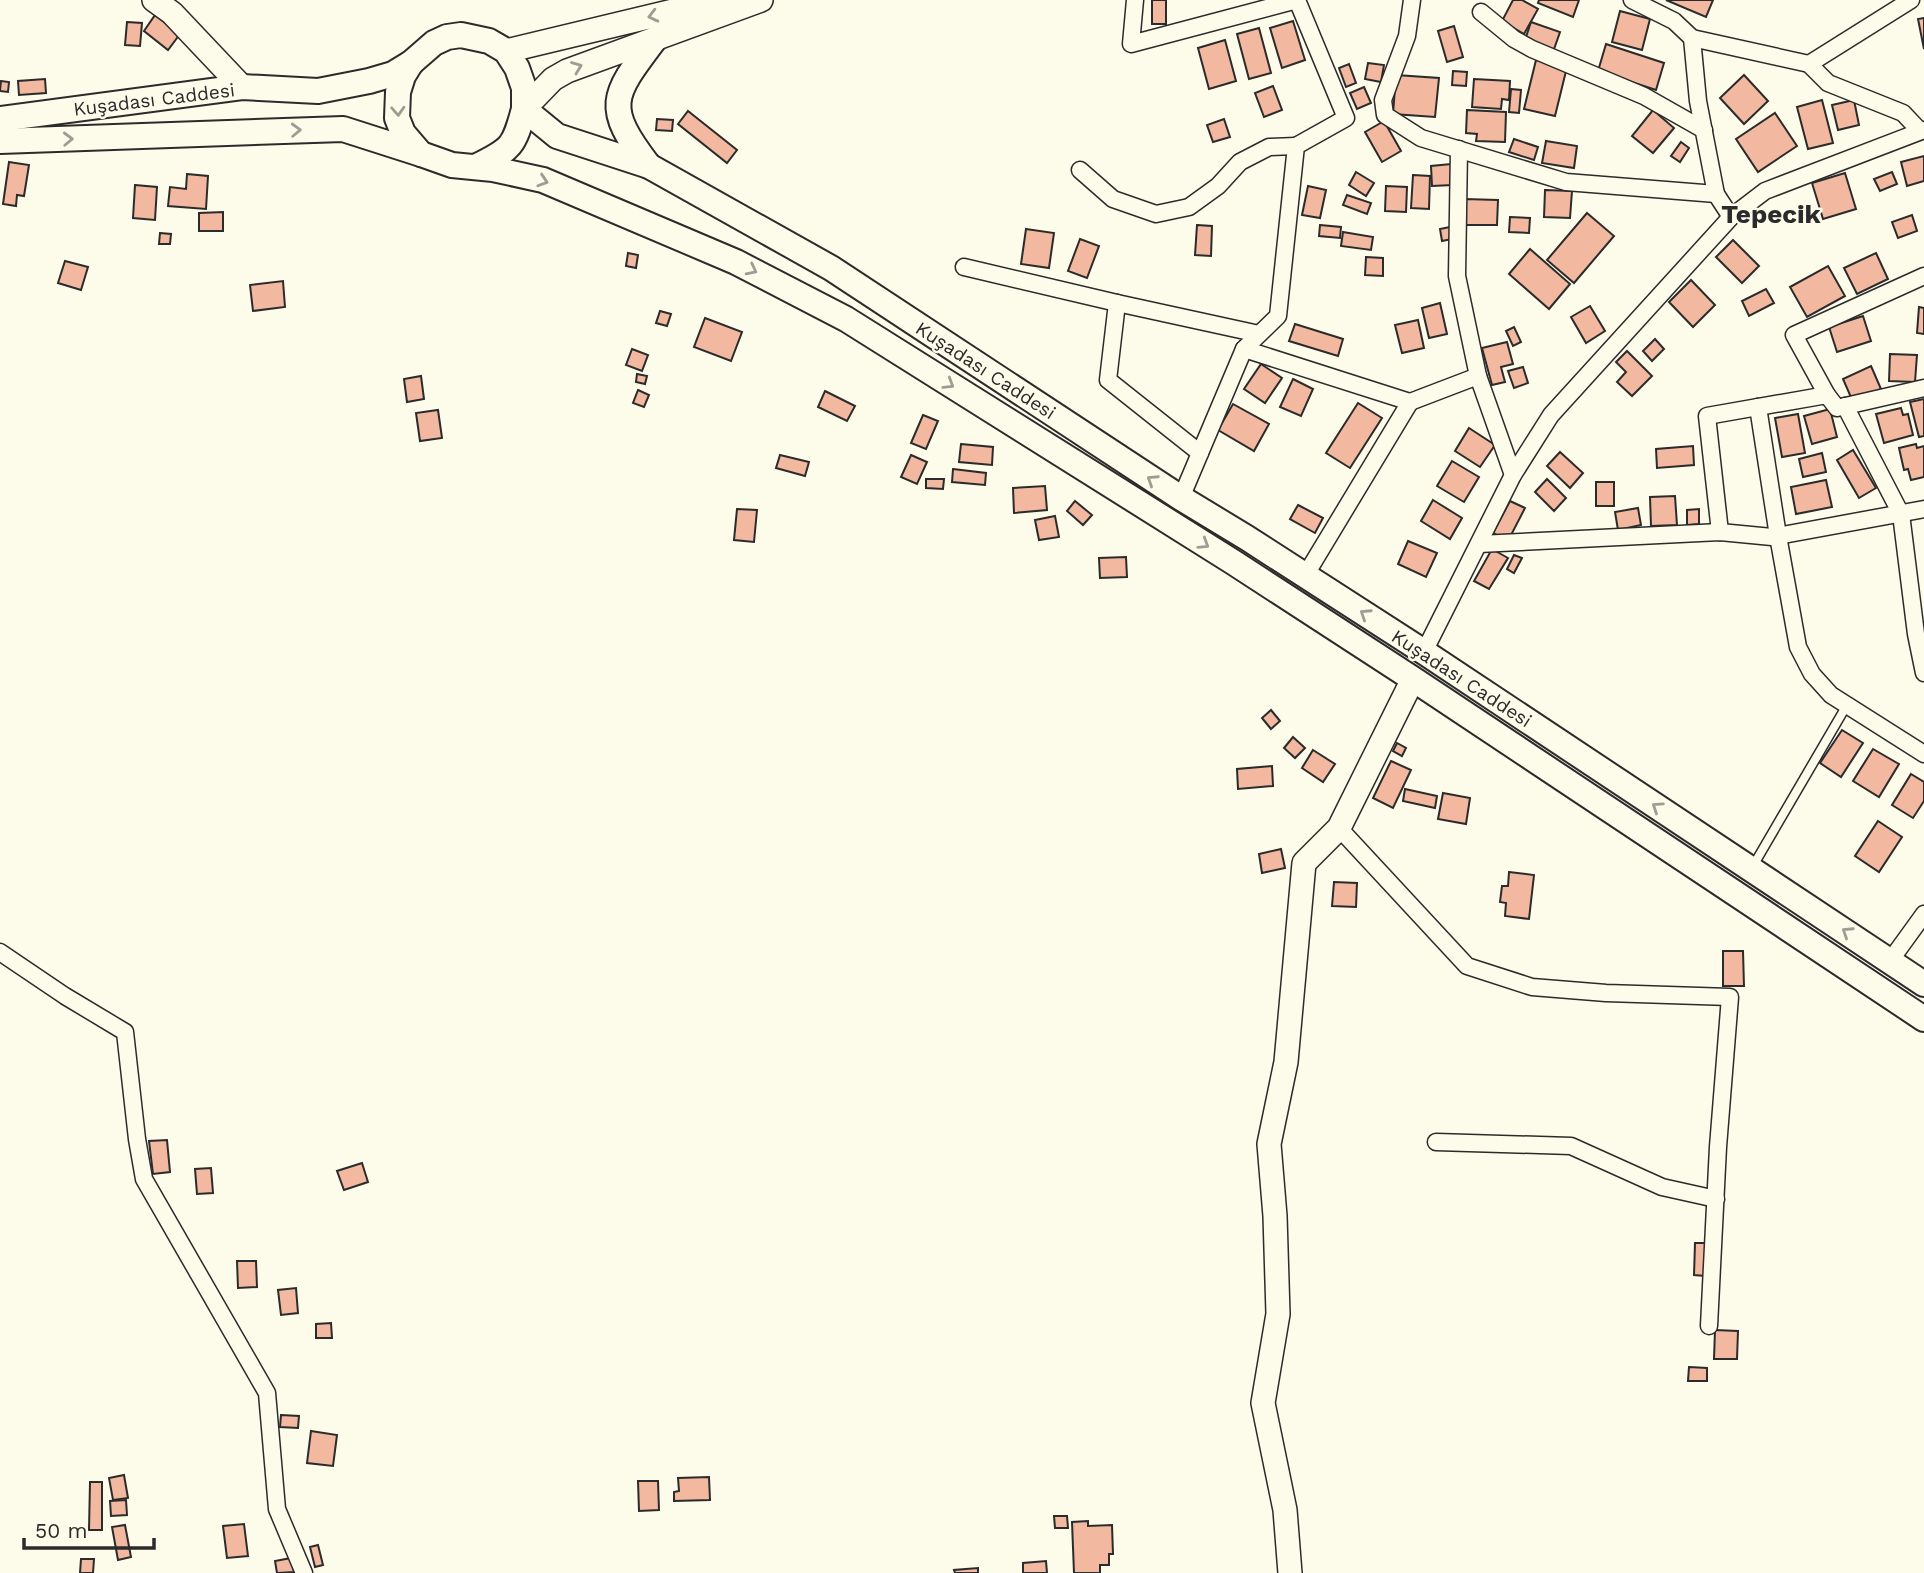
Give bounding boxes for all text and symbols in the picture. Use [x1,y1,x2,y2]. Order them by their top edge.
one-way arrow [647,8,659,22]
one-way arrow [571,62,583,76]
street label: Kuşadası Caddesi [72,78,236,121]
one-way arrow [390,106,405,117]
one-way arrow [291,122,301,138]
one-way arrow [63,131,74,147]
one-way arrow [537,173,549,187]
district label: Tepecik [1721,199,1822,229]
one-way arrow [745,262,757,276]
street label: Kuşadası Caddesi [911,317,1060,424]
one-way arrow [942,375,955,388]
one-way arrow [1147,475,1160,488]
one-way arrow [1196,535,1209,548]
one-way arrow [1360,610,1373,623]
street label: Kuşadası Caddesi [1387,625,1536,732]
one-way arrow [1652,802,1665,815]
one-way arrow [1842,928,1855,941]
scale bar [24,1506,154,1550]
text: 50 m [35,1518,87,1543]

